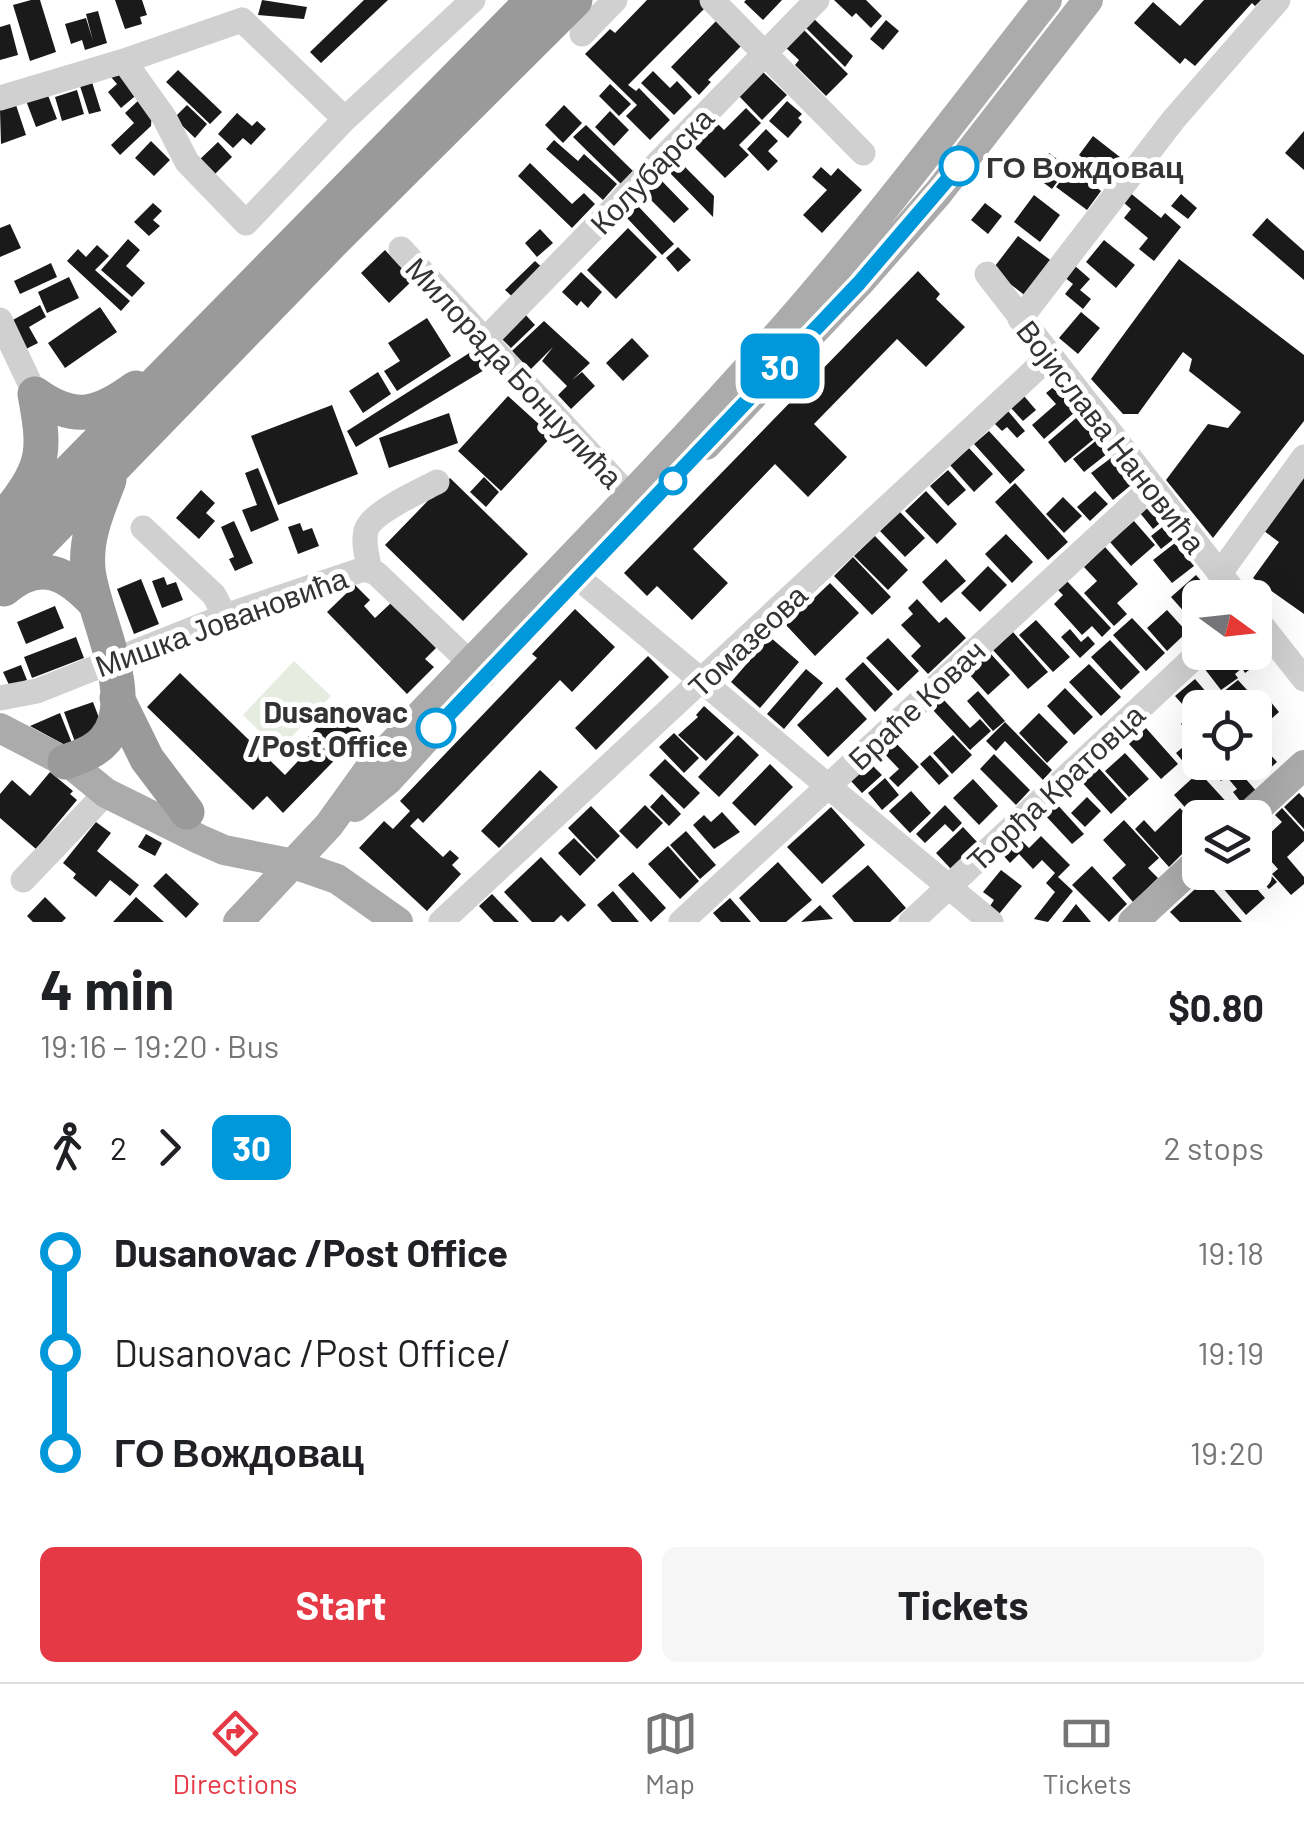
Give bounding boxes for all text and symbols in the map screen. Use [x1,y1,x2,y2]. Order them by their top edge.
street label: Колубарска [582,99,720,241]
marker: ГО Вождовац [940,147,978,185]
place label: ГО Вождовац [986,148,1184,184]
street label: Милорада Бонџулића [399,250,631,495]
street label: Војислава Нановића [1010,313,1214,560]
line badge: 30 [735,334,825,398]
text: 30 [761,345,799,387]
unlabelled marker [660,468,686,494]
street label: Мишка Јовановића [90,559,352,683]
street label: Томазеова [680,576,814,704]
north arrow [1182,580,1272,670]
map controls [1182,580,1272,890]
street label: Браће Ковач [840,632,992,776]
button: locate [1182,690,1272,780]
place label: Dusanovac /Post Office [248,693,408,763]
street label: Ђорђа Кратовца [959,696,1151,878]
marker: Dusanovac /Post Office [417,709,455,747]
button: layers [1182,800,1272,890]
text: 4 min [40,955,174,1021]
text: $0.80 [1168,984,1264,1030]
text: 19:16 – 19:20 · Bus [40,1026,279,1064]
icon: walk [40,1120,95,1175]
icon: forward [142,1120,197,1175]
text: 30 [232,1126,271,1168]
text: 2 [110,1128,127,1166]
text: 2 stops [1163,1128,1264,1166]
text: Dusanovac /Post Office [114,1229,508,1275]
text: 19:18 [1197,1233,1264,1271]
text: Dusanovac /Post Office/ [114,1329,511,1375]
text: 19:19 [1197,1333,1264,1371]
text: ГО Вождовац [114,1429,364,1475]
text: 19:20 [1190,1433,1264,1471]
button: Start [40,1547,642,1662]
button: Tickets [662,1547,1264,1662]
tab: Directions [172,1706,298,1800]
tab: Map [643,1706,698,1800]
tab: Tickets [1042,1706,1132,1800]

